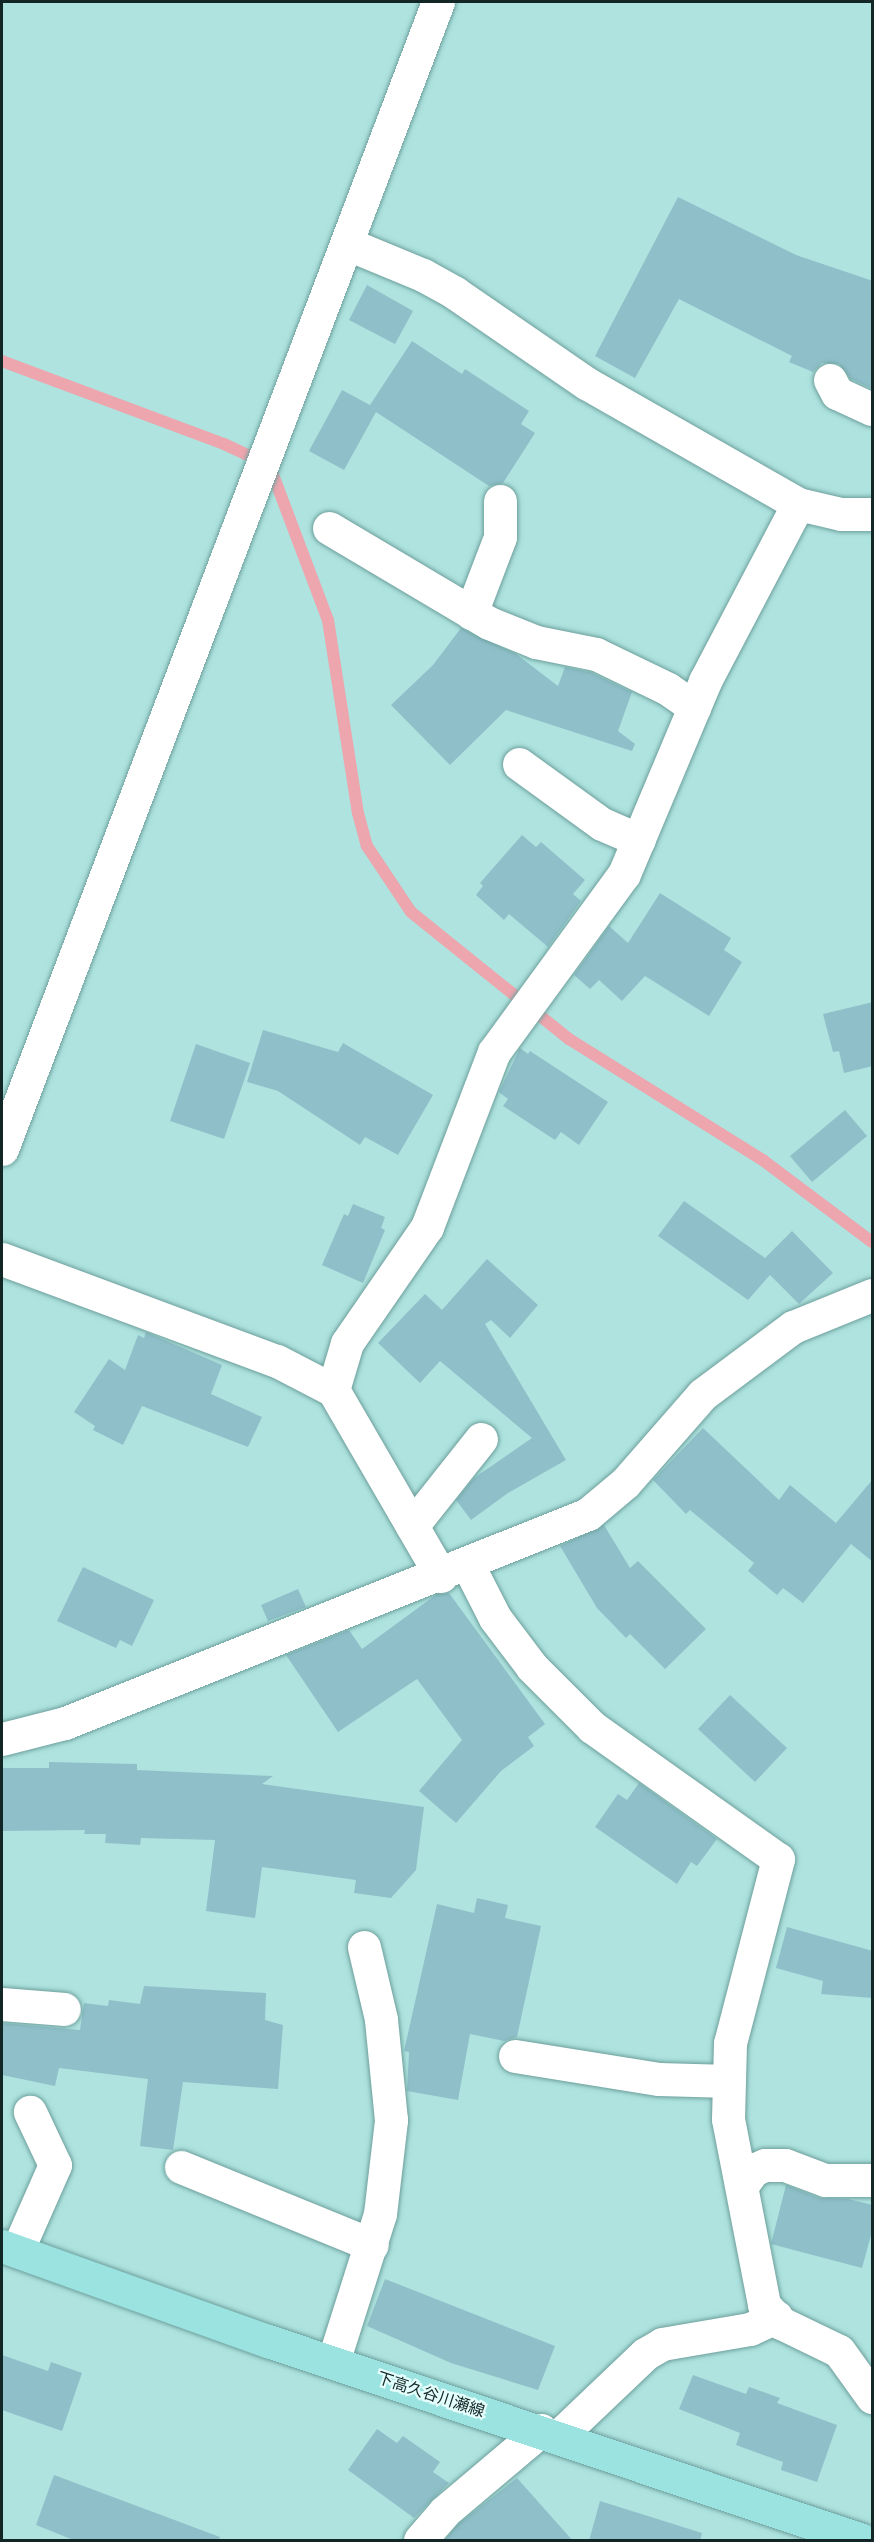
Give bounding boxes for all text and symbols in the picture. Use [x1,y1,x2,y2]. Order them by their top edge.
street label: 下高久谷川瀬線 [375,2368,487,2420]

